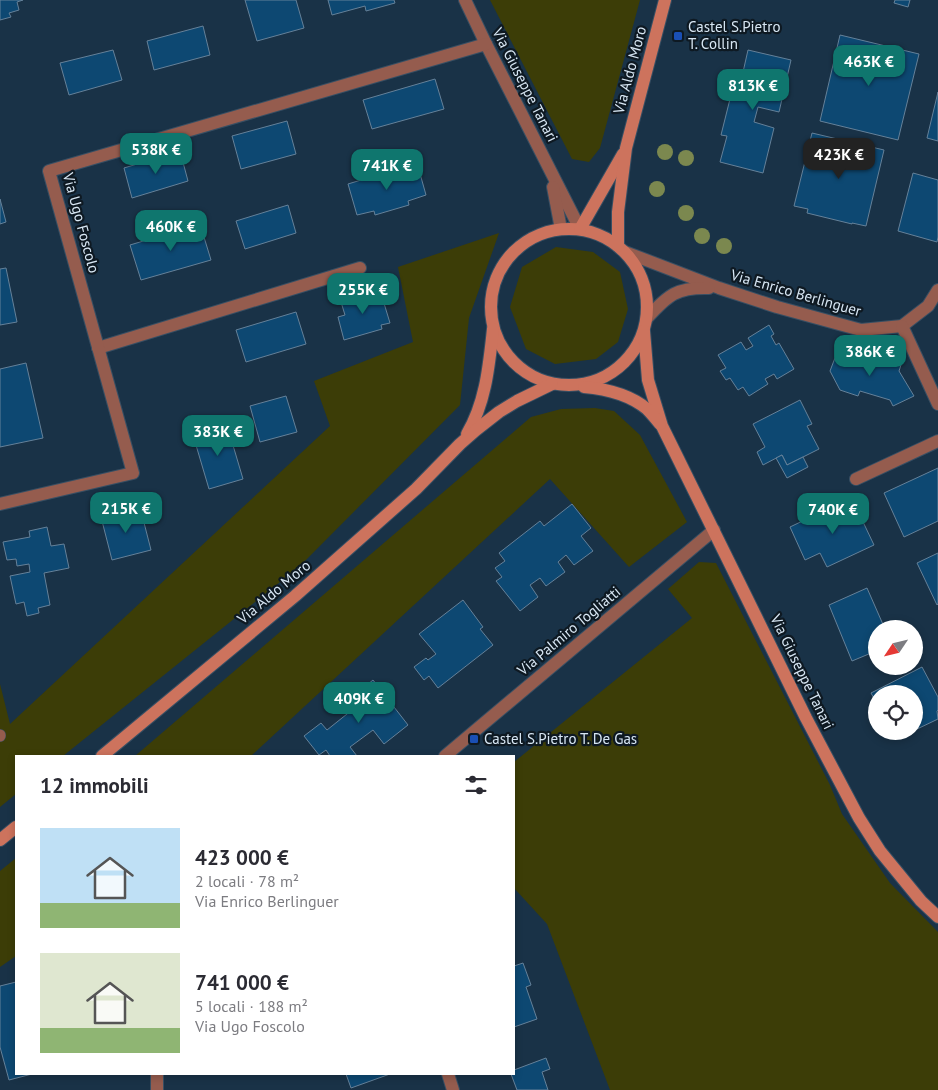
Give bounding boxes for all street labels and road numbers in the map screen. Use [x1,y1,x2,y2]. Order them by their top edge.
street label: Via Giuseppe Tanari [488,24,562,145]
street label: Via Aldo Moro [608,24,650,117]
street label: Via Ugo Foscolo [59,170,104,275]
street label: Via Enrico Berlinguer [728,265,864,320]
street label: Via Aldo Moro [232,555,314,628]
street label: Via Palmiro Togliatti [512,582,624,680]
street label: Via Giuseppe Tanari [766,610,839,732]

